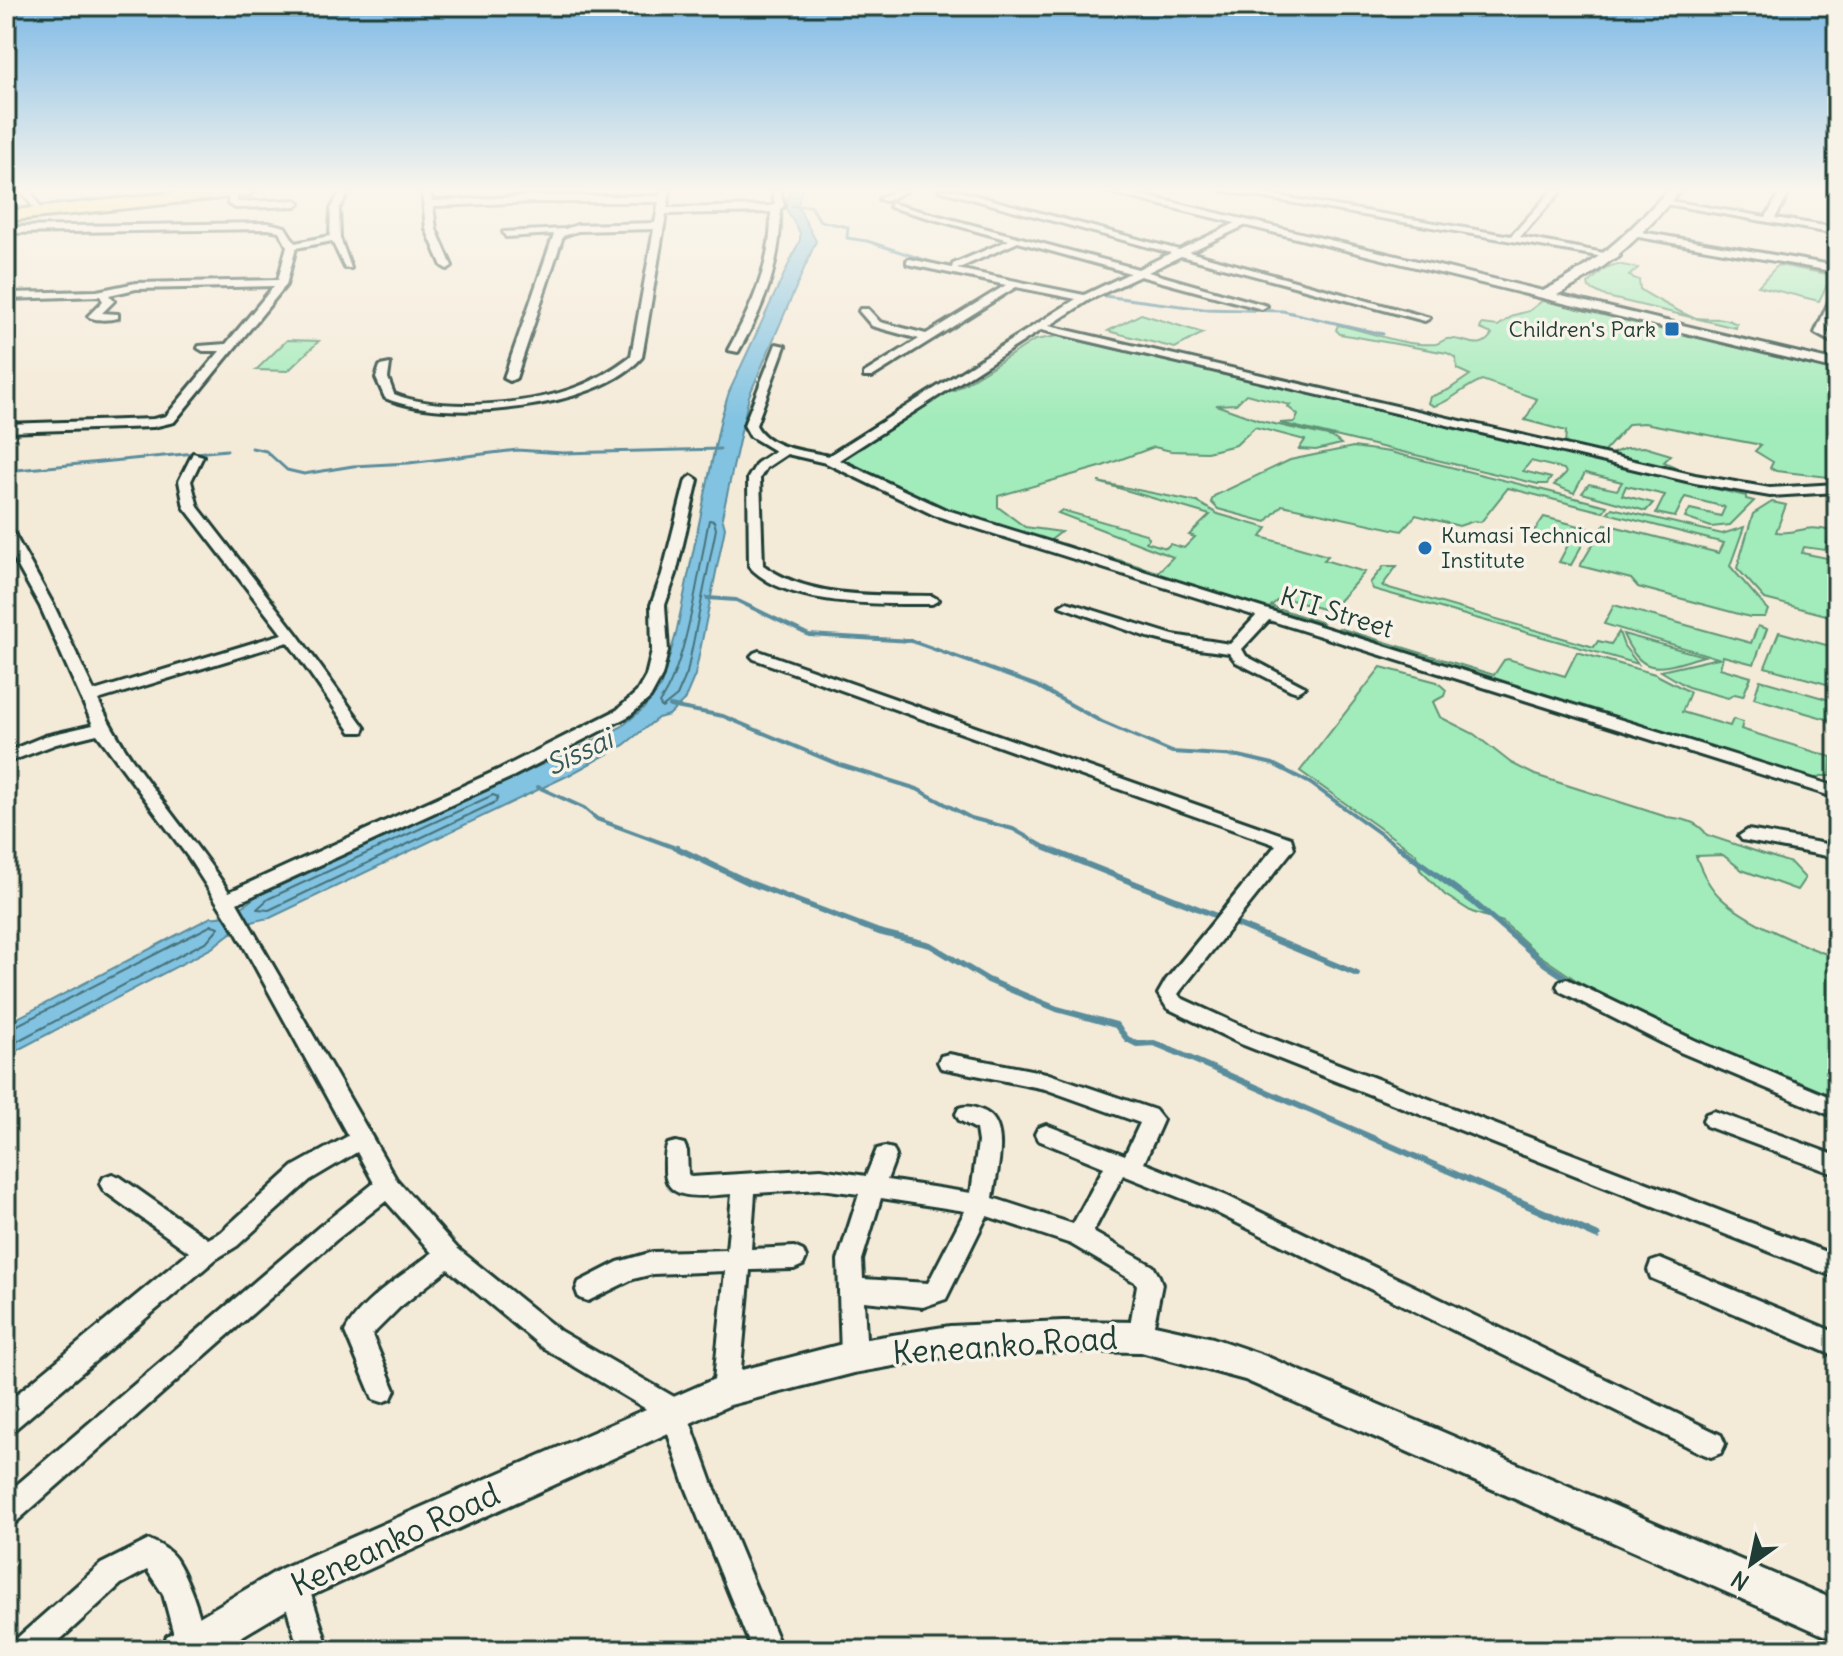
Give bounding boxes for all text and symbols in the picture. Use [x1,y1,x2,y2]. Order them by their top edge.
place label: Children's Park [1509,315,1656,343]
marker: Children's Park [1663,320,1681,338]
place label: Kumasi Technical Institute [1441,521,1611,574]
marker: Kumasi Technical Institute [1416,539,1434,557]
street label: KTI Street [1276,579,1398,645]
water label: Sissai [540,719,622,783]
street label: Keneanko Road [891,1317,1119,1373]
street label: Keneanko Road [284,1473,506,1605]
north arrow [1711,1524,1791,1604]
text: N [1726,1565,1754,1597]

